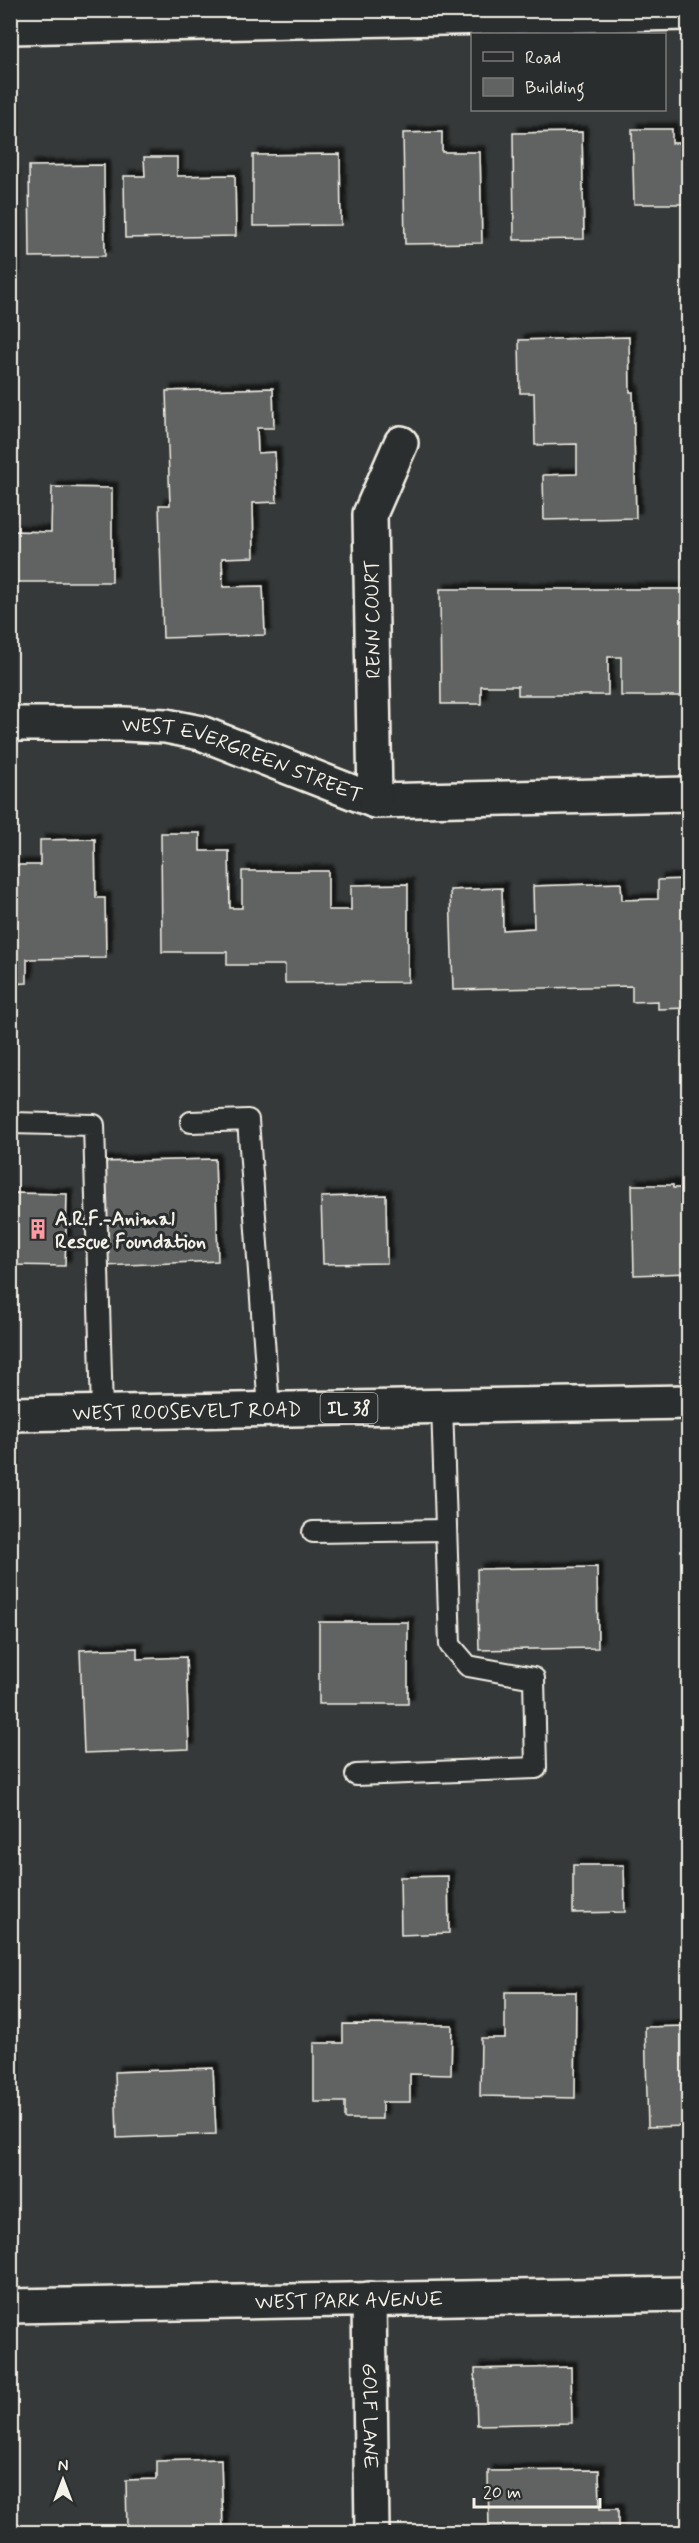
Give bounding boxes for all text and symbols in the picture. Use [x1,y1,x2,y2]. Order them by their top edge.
legend [471,33,666,111]
text: Road [525,46,561,70]
text: Building [525,76,585,102]
street label: RENN COURT [359,559,388,679]
street label: WEST EVERGREEN STREET [121,712,366,810]
place label: A.R.F.-Animal Rescue Foundation [55,1206,206,1256]
building icon: A.R.F.-Animal Rescue Foundation [26,1217,50,1241]
road number: IL 38 [320,1393,378,1423]
street label: WEST ROOSEVELT ROAD [72,1397,302,1428]
street label: WEST PARK AVENUE [255,2286,443,2317]
street label: GOLF LANE [355,2363,383,2469]
north arrow [33,2450,93,2510]
text: N [58,2456,68,2477]
scale bar [474,2471,600,2509]
text: 20 m [483,2481,521,2505]

